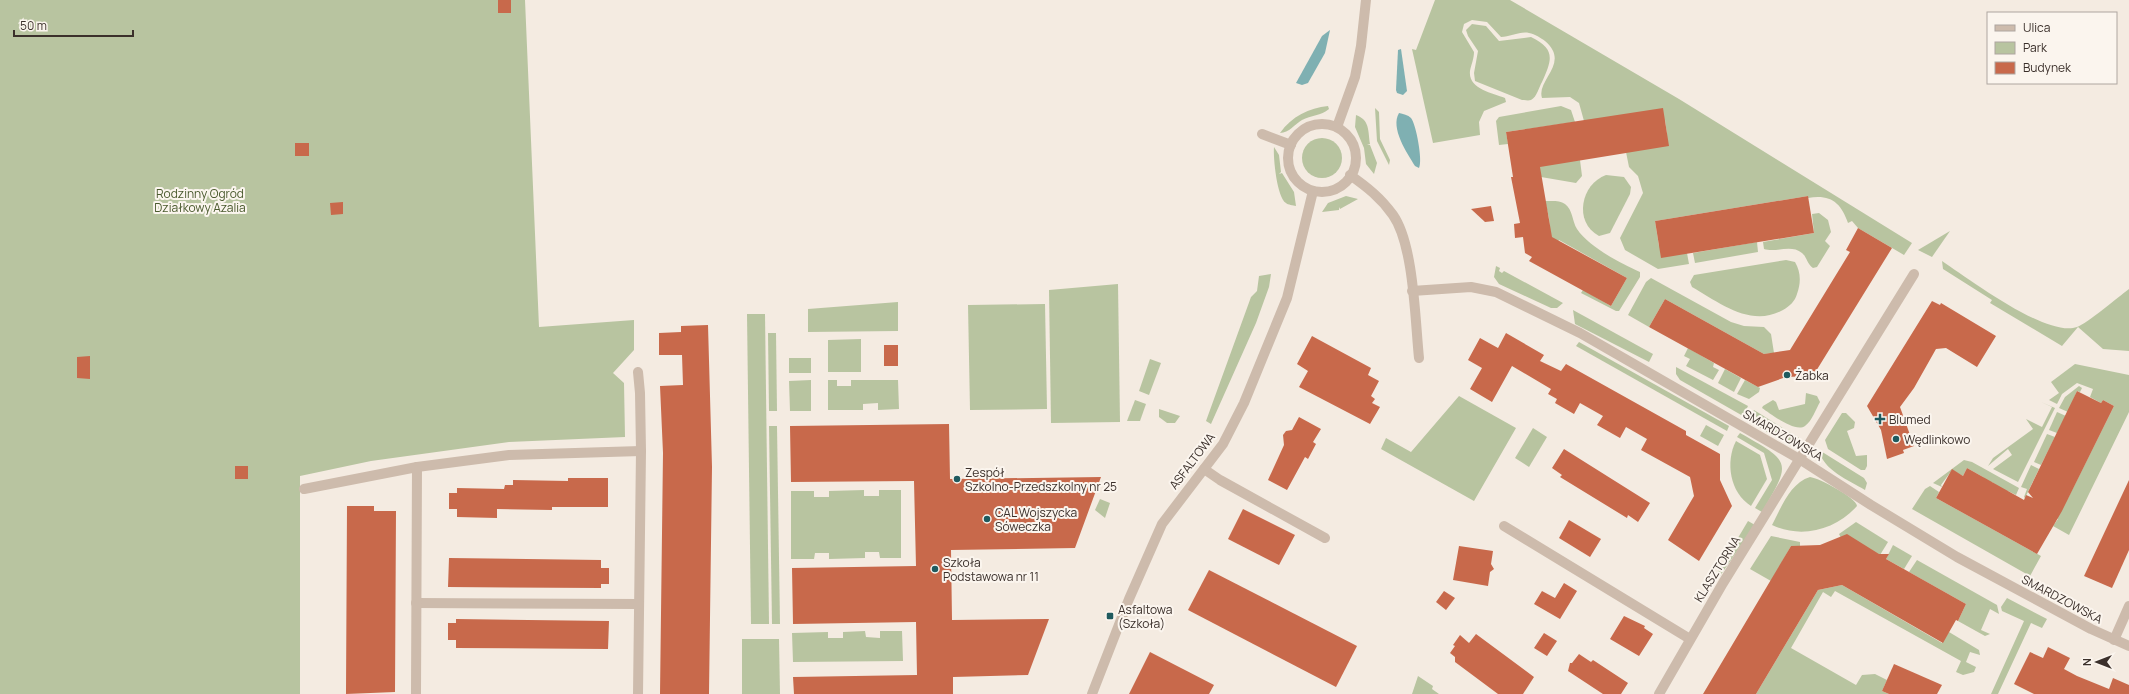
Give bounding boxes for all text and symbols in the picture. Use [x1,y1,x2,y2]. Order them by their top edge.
scale bar [14,12,133,38]
legend [1987,12,2117,84]
text: 50 m [20,17,47,34]
text: Ulica [2023,19,2050,36]
text: Park [2023,39,2048,56]
text: Budynek [2023,59,2072,76]
park label: Rodzinny Ogród Działkowy Azalia [154,185,246,216]
place label: Żabka [1795,367,1829,384]
marker: Żabka [1782,370,1792,380]
street label: SMARDZOWSKA [1740,405,1826,465]
place label: Blumed [1889,411,1931,428]
marker: Blumed [1874,413,1886,425]
street label: ASFALTOWA [1165,429,1219,493]
place label: Wędlinkowo [1904,431,1970,448]
marker: Wędlinkowo [1891,434,1901,444]
place label: Zespół Szkolno-Przedszkolny nr 25 [965,464,1117,495]
marker: Zespół Szkolno-Przedszkolny nr 25 [952,474,962,484]
place label: CAL Wojszycka Sóweczka [995,504,1077,535]
marker: CAL Wojszycka Sóweczka [982,514,992,524]
street label: KLASZTORNA [1690,532,1744,605]
place label: Szkoła Podstawowa nr 11 [943,554,1039,585]
marker: Szkoła Podstawowa nr 11 [930,564,940,574]
street label: SMARDZOWSKA [2019,571,2106,628]
place label: Asfaltowa (Szkoła) [1118,601,1172,632]
marker: Asfaltowa (Szkoła) [1105,611,1115,621]
north arrow [2077,642,2117,682]
text: N [2079,658,2094,666]

